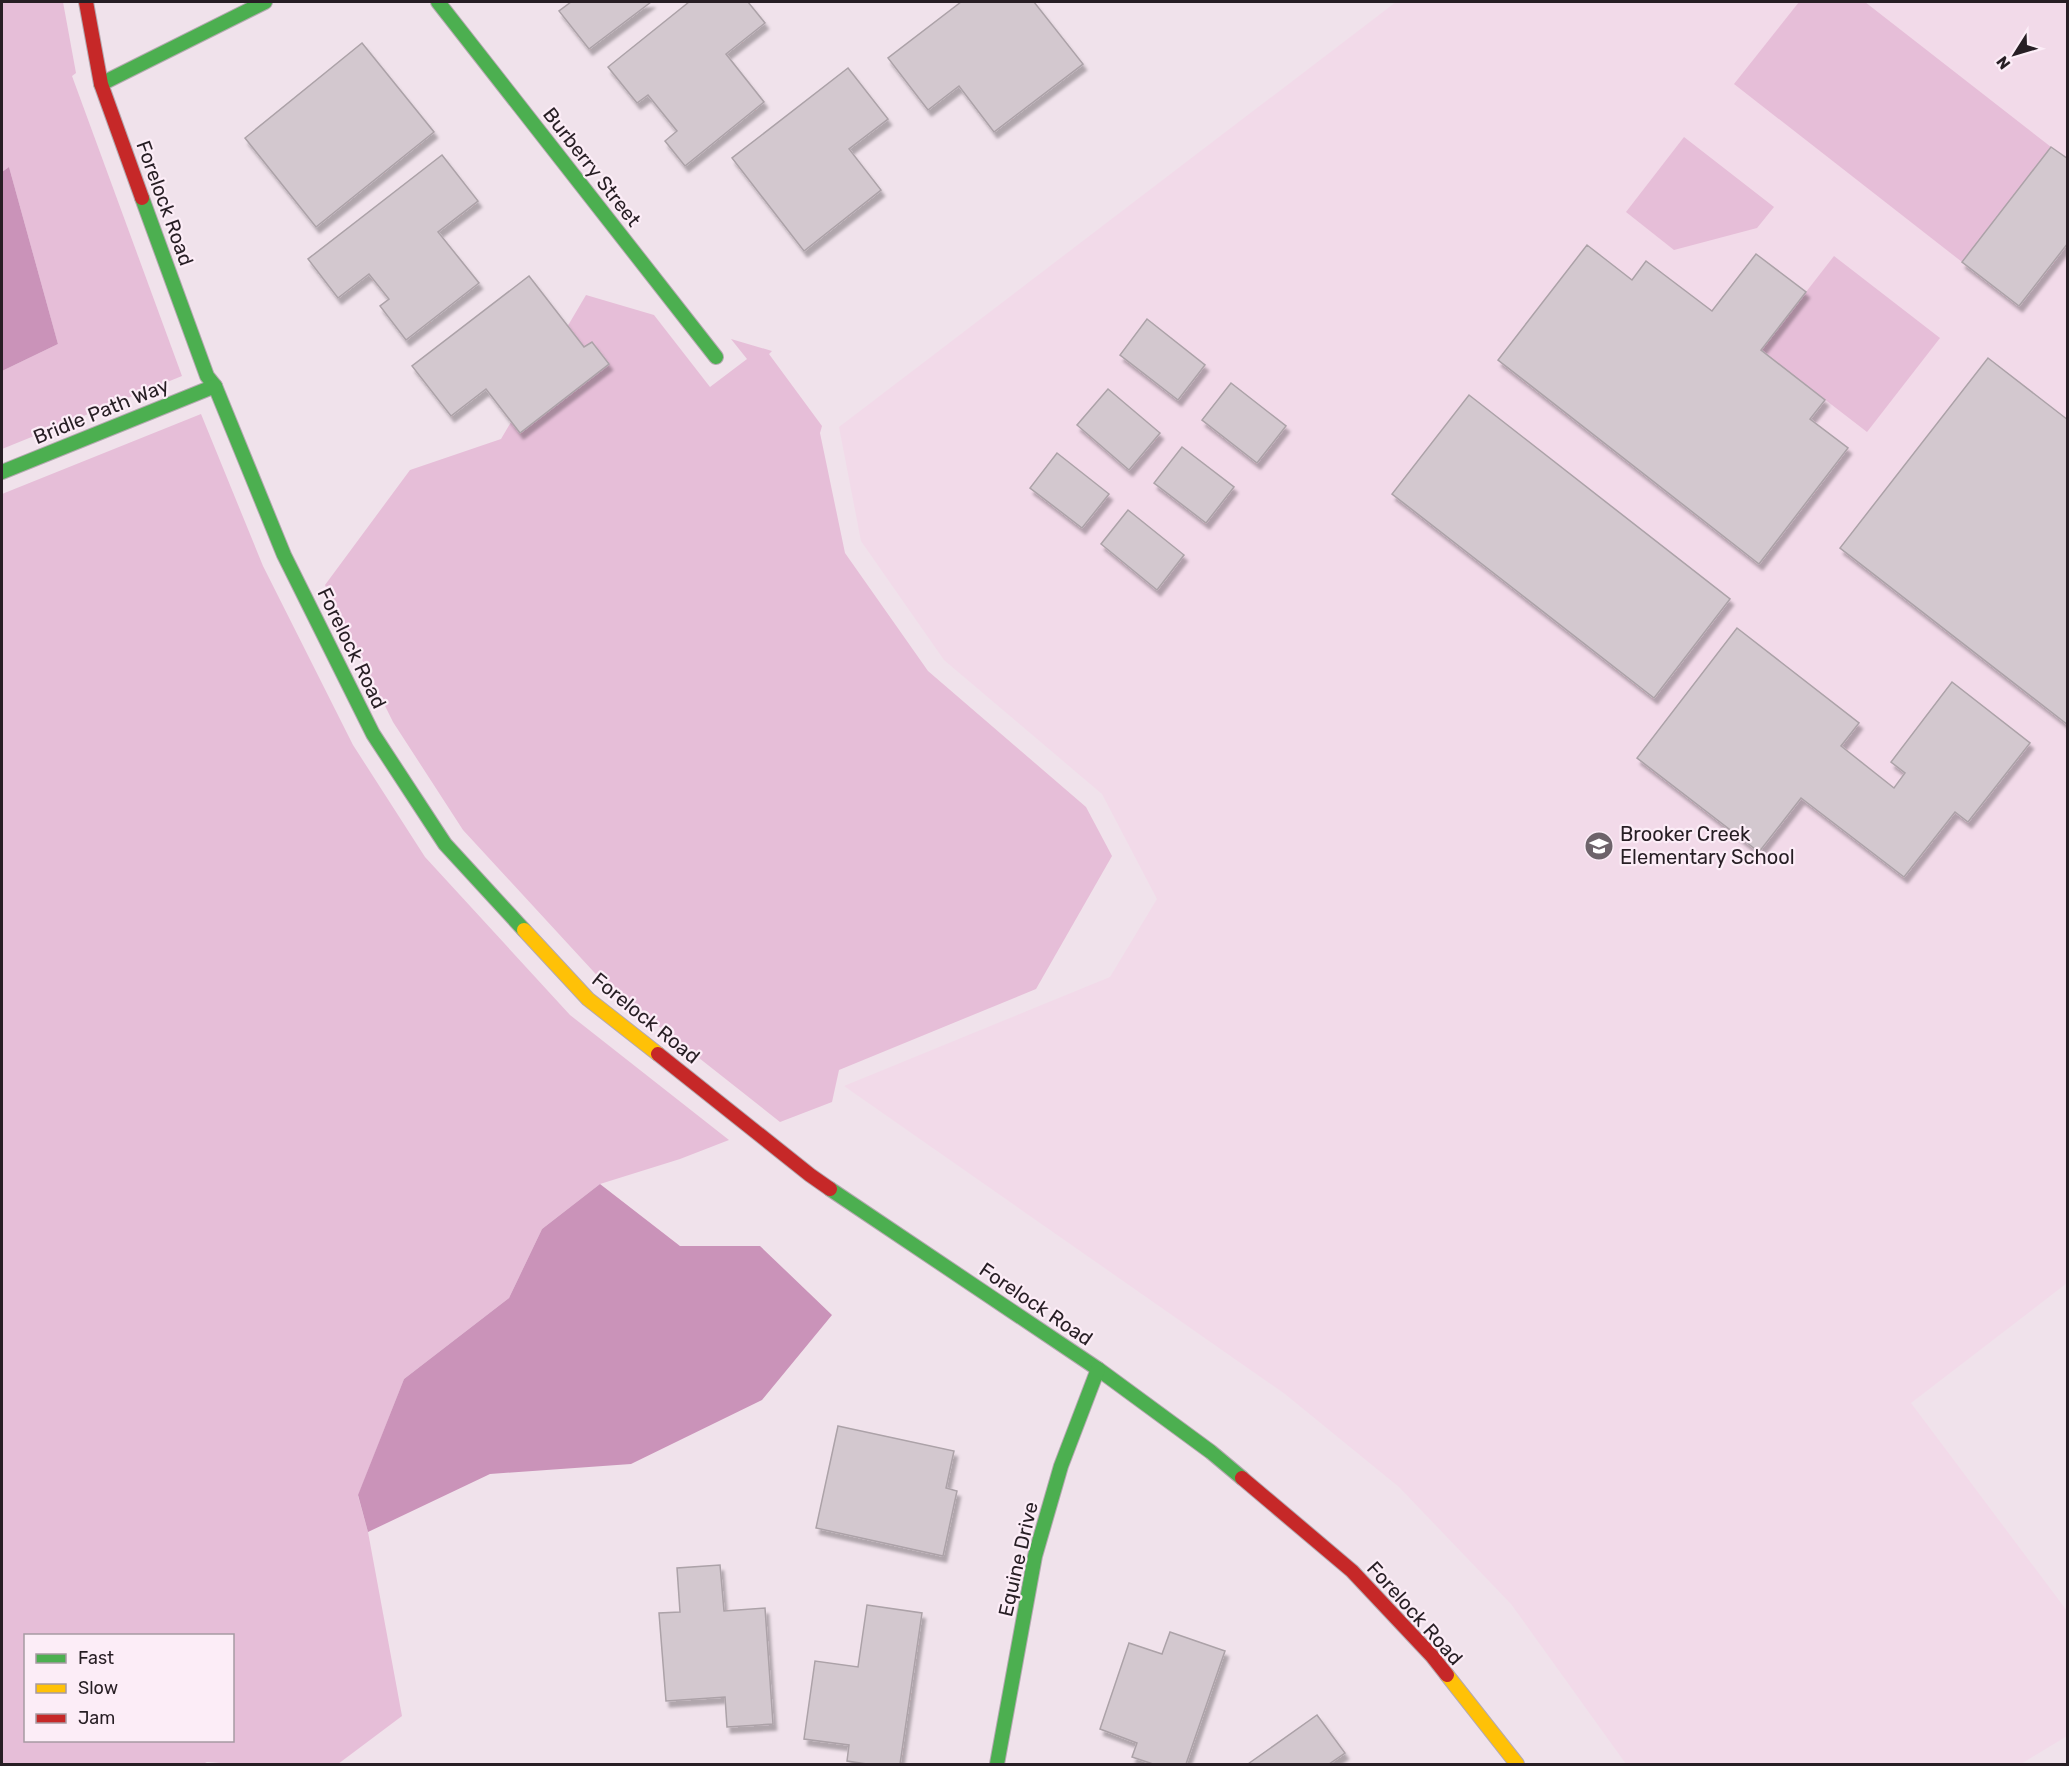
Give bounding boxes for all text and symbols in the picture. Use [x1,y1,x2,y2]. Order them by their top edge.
north arrow [1985,24,2045,84]
text: N [1992,52,2014,73]
street label: Burberry Street [538,103,646,231]
street label: Forelock Road [131,137,199,269]
street label: Bridle Path Way [30,373,172,449]
street label: Forelock Road [312,584,392,712]
place label: Brooker Creek Elementary School [1620,822,1795,869]
school or university icon: Brooker Creek Elementary School [1583,830,1615,862]
street label: Forelock Road [587,967,705,1069]
street label: Forelock Road [975,1257,1097,1351]
street label: Equine Drive [993,1499,1043,1619]
street label: Forelock Road [1362,1556,1468,1670]
legend [24,1634,234,1742]
text: Fast [78,1647,114,1669]
text: Slow [78,1677,118,1699]
text: Jam [78,1707,115,1729]

